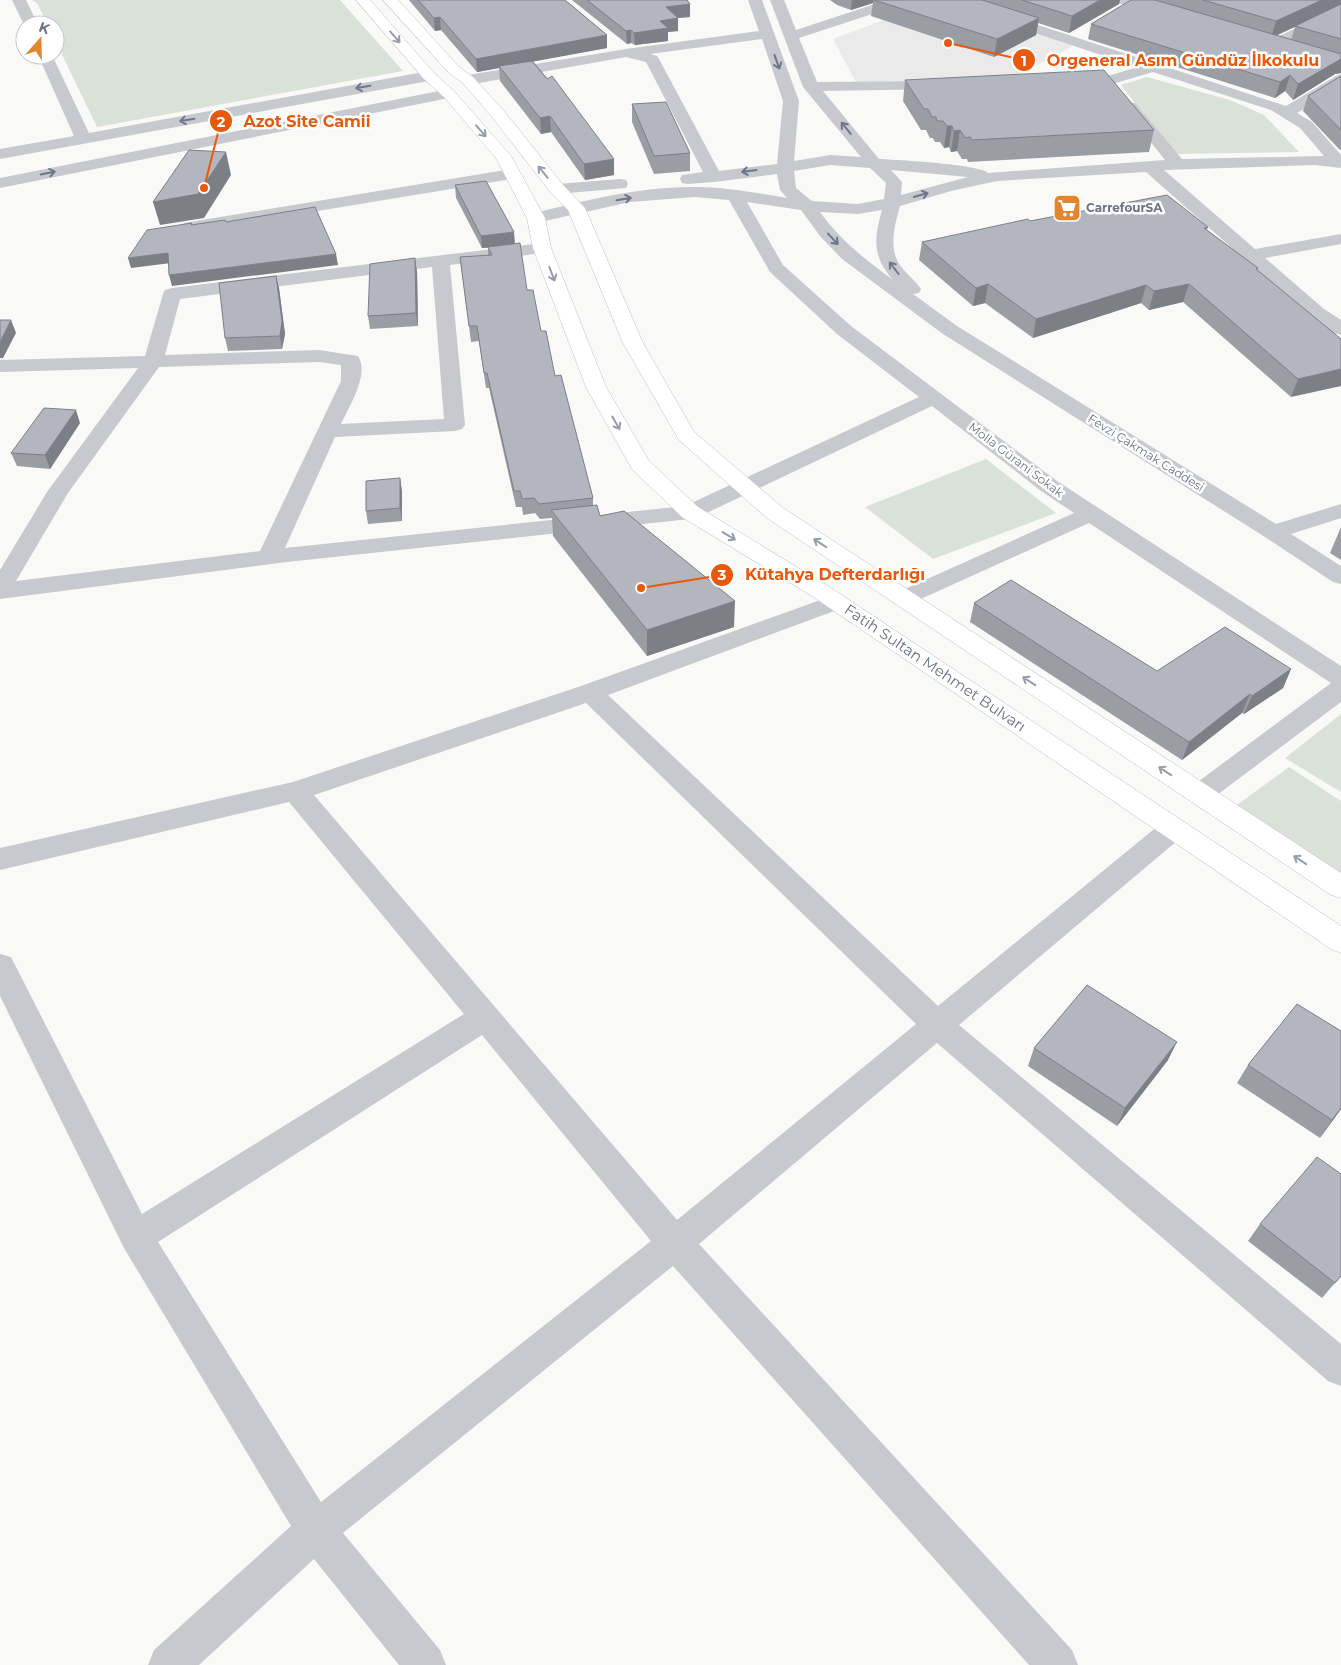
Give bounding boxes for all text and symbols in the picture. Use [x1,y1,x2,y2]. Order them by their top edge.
north arrow [15,15,65,65]
text: K [36,18,53,38]
one-way arrow [389,30,401,43]
callout: Orgeneral Asım Gündüz İlkokulu [1012,45,1329,76]
text: 1 [1021,51,1027,70]
text: Orgeneral Asım Gündüz İlkokulu [1047,51,1319,70]
one-way arrow [773,54,782,70]
one-way arrow [356,82,372,92]
callout: Azot Site Camii [209,106,381,137]
text: 2 [217,112,226,131]
text: Azot Site Camii [243,112,370,131]
one-way arrow [179,115,195,125]
one-way arrow [840,122,851,135]
one-way arrow [475,124,486,137]
one-way arrow [538,166,549,179]
one-way arrow [742,166,758,176]
one-way arrow [39,168,55,177]
one-way arrow [913,189,929,199]
one-way arrow [616,193,632,203]
supermarket icon: CarrefourSA [1052,193,1082,223]
place label: CarrefourSA [1086,200,1163,215]
one-way arrow [827,233,839,245]
one-way arrow [889,262,900,275]
one-way arrow [548,266,557,281]
street label: Fevzi Çakmak Caddesi [1085,411,1207,494]
one-way arrow [612,415,622,430]
street label: Molla Gürani Sokak [966,419,1067,501]
one-way arrow [722,531,736,541]
one-way arrow [814,538,828,548]
callout: Kütahya Defterdarlığı [710,559,935,590]
text: 3 [717,565,727,584]
text: Kütahya Defterdarlığı [745,565,925,584]
street label: Fatih Sultan Mehmet Bulvarı [841,600,1030,735]
one-way arrow [1022,676,1036,686]
one-way arrow [1158,765,1172,775]
one-way arrow [1294,855,1308,865]

